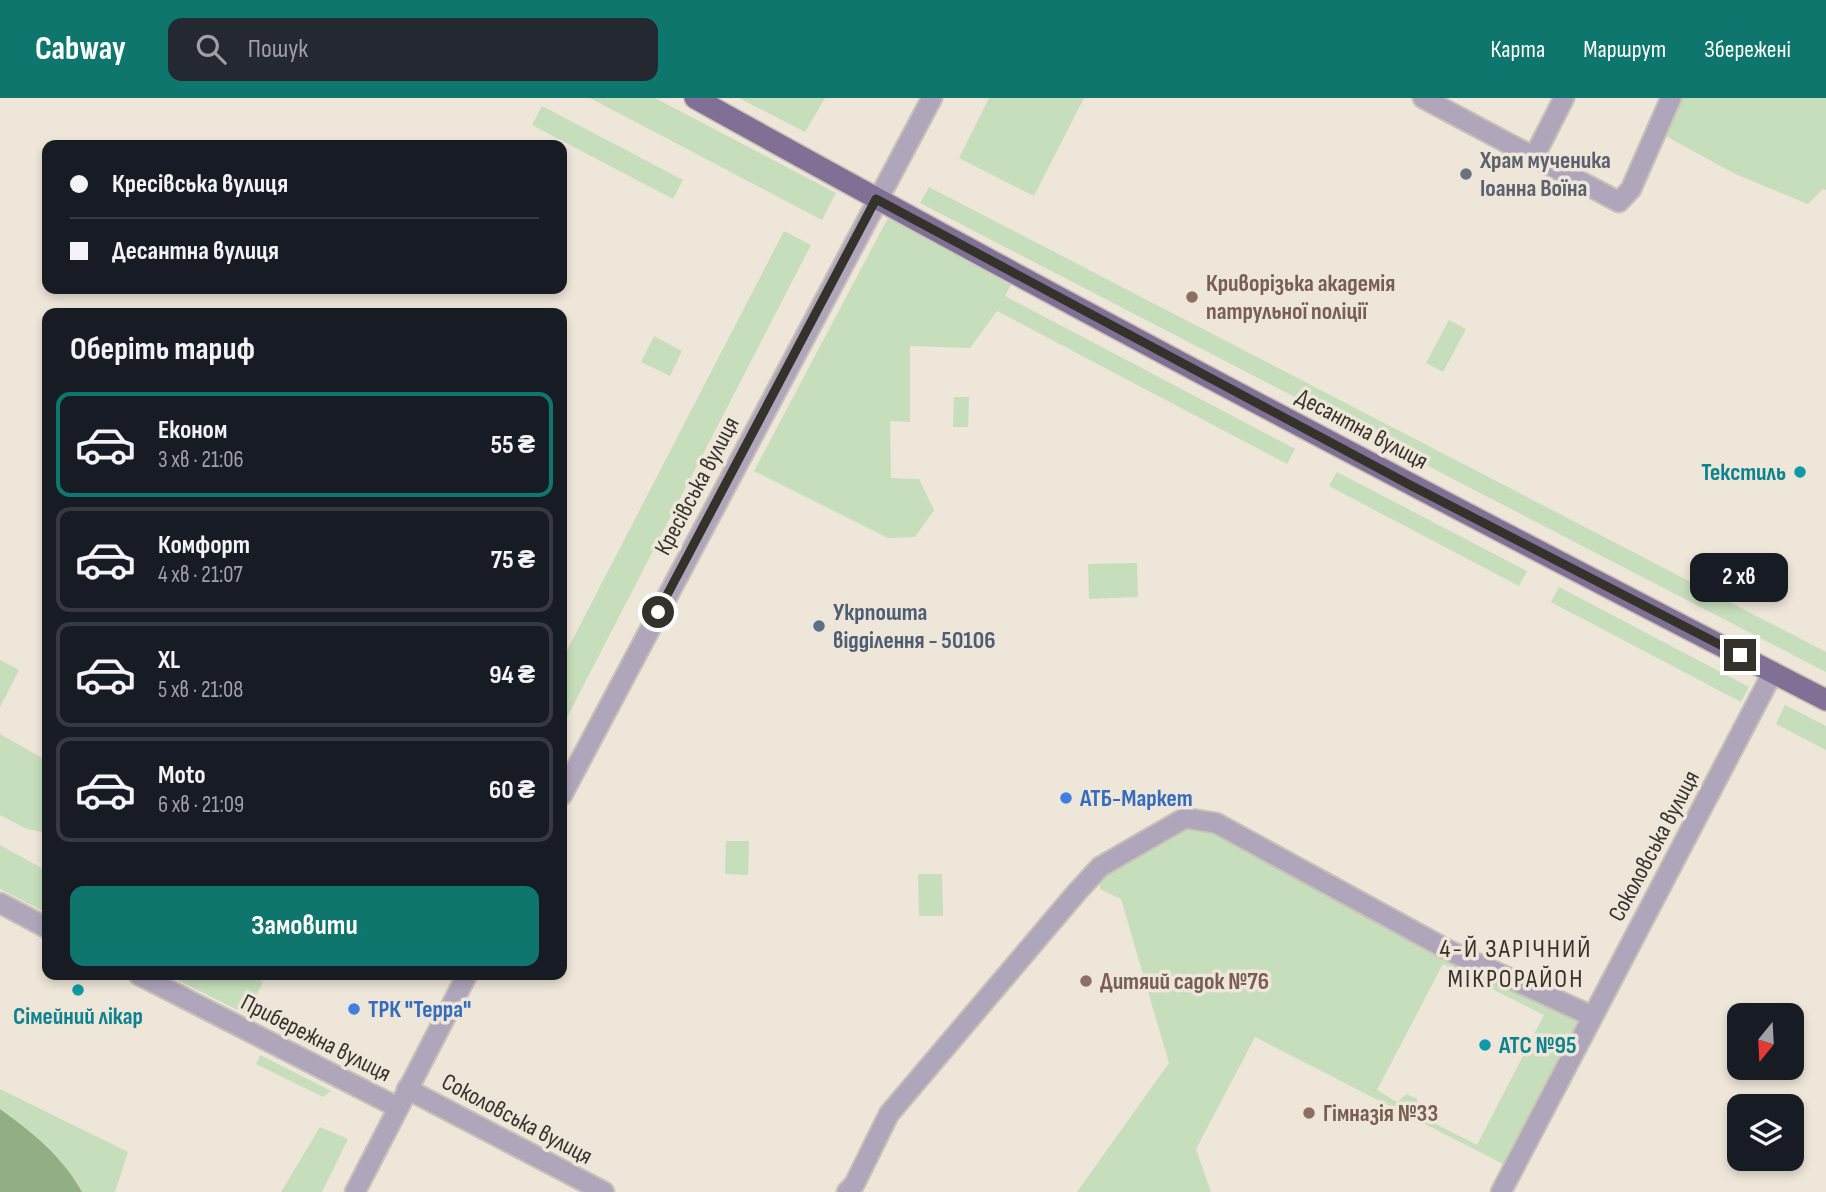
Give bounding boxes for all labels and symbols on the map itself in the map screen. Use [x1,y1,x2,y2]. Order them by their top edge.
place label: Храм мученика Іоанна Воїна [1479,146,1611,203]
marker: Храм мученика Іоанна Воїна [1458,166,1474,182]
place label: Криворізька академія патрульної поліції [1206,269,1395,326]
marker: Криворізька академія патрульної поліції [1184,289,1200,305]
street label: Десантна вулиця [1291,382,1433,476]
street label: Кресівська вулиця [648,412,746,560]
place label: Текстиль [1701,458,1786,487]
marker: Текстиль [1792,464,1808,480]
callout: 2 хв [1691,554,1789,602]
route start [642,596,674,628]
place label: Укрпошта відділення - 50106 [833,598,995,655]
marker: Укрпошта відділення - 50106 [811,618,827,634]
route end [1724,639,1756,671]
street label: Соколовська вулиця [1602,766,1706,926]
place label: АТБ-Маркет [1079,784,1193,813]
marker: АТБ-Маркет [1058,790,1074,806]
district label: 4-Й ЗАРІЧНИЙ МІКРОРАЙОН [1440,934,1592,995]
place label: Дитяий садок №76 [1100,967,1269,996]
marker: Дитяий садок №76 [1078,973,1094,989]
marker: Сімейний лікар [70,982,86,998]
street label: Прибережна вулиця [236,988,396,1088]
place label: ТРК "Терра" [368,995,471,1024]
marker: ТРК "Терра" [346,1001,362,1017]
place label: Сімейний лікар [13,1002,143,1031]
north arrow [1727,1003,1804,1080]
place label: АТС №95 [1498,1031,1576,1060]
marker: АТС №95 [1477,1037,1493,1053]
street label: Соколовська вулиця [437,1067,597,1171]
place label: Гімназія №33 [1323,1099,1438,1128]
marker: Гімназія №33 [1301,1105,1317,1121]

